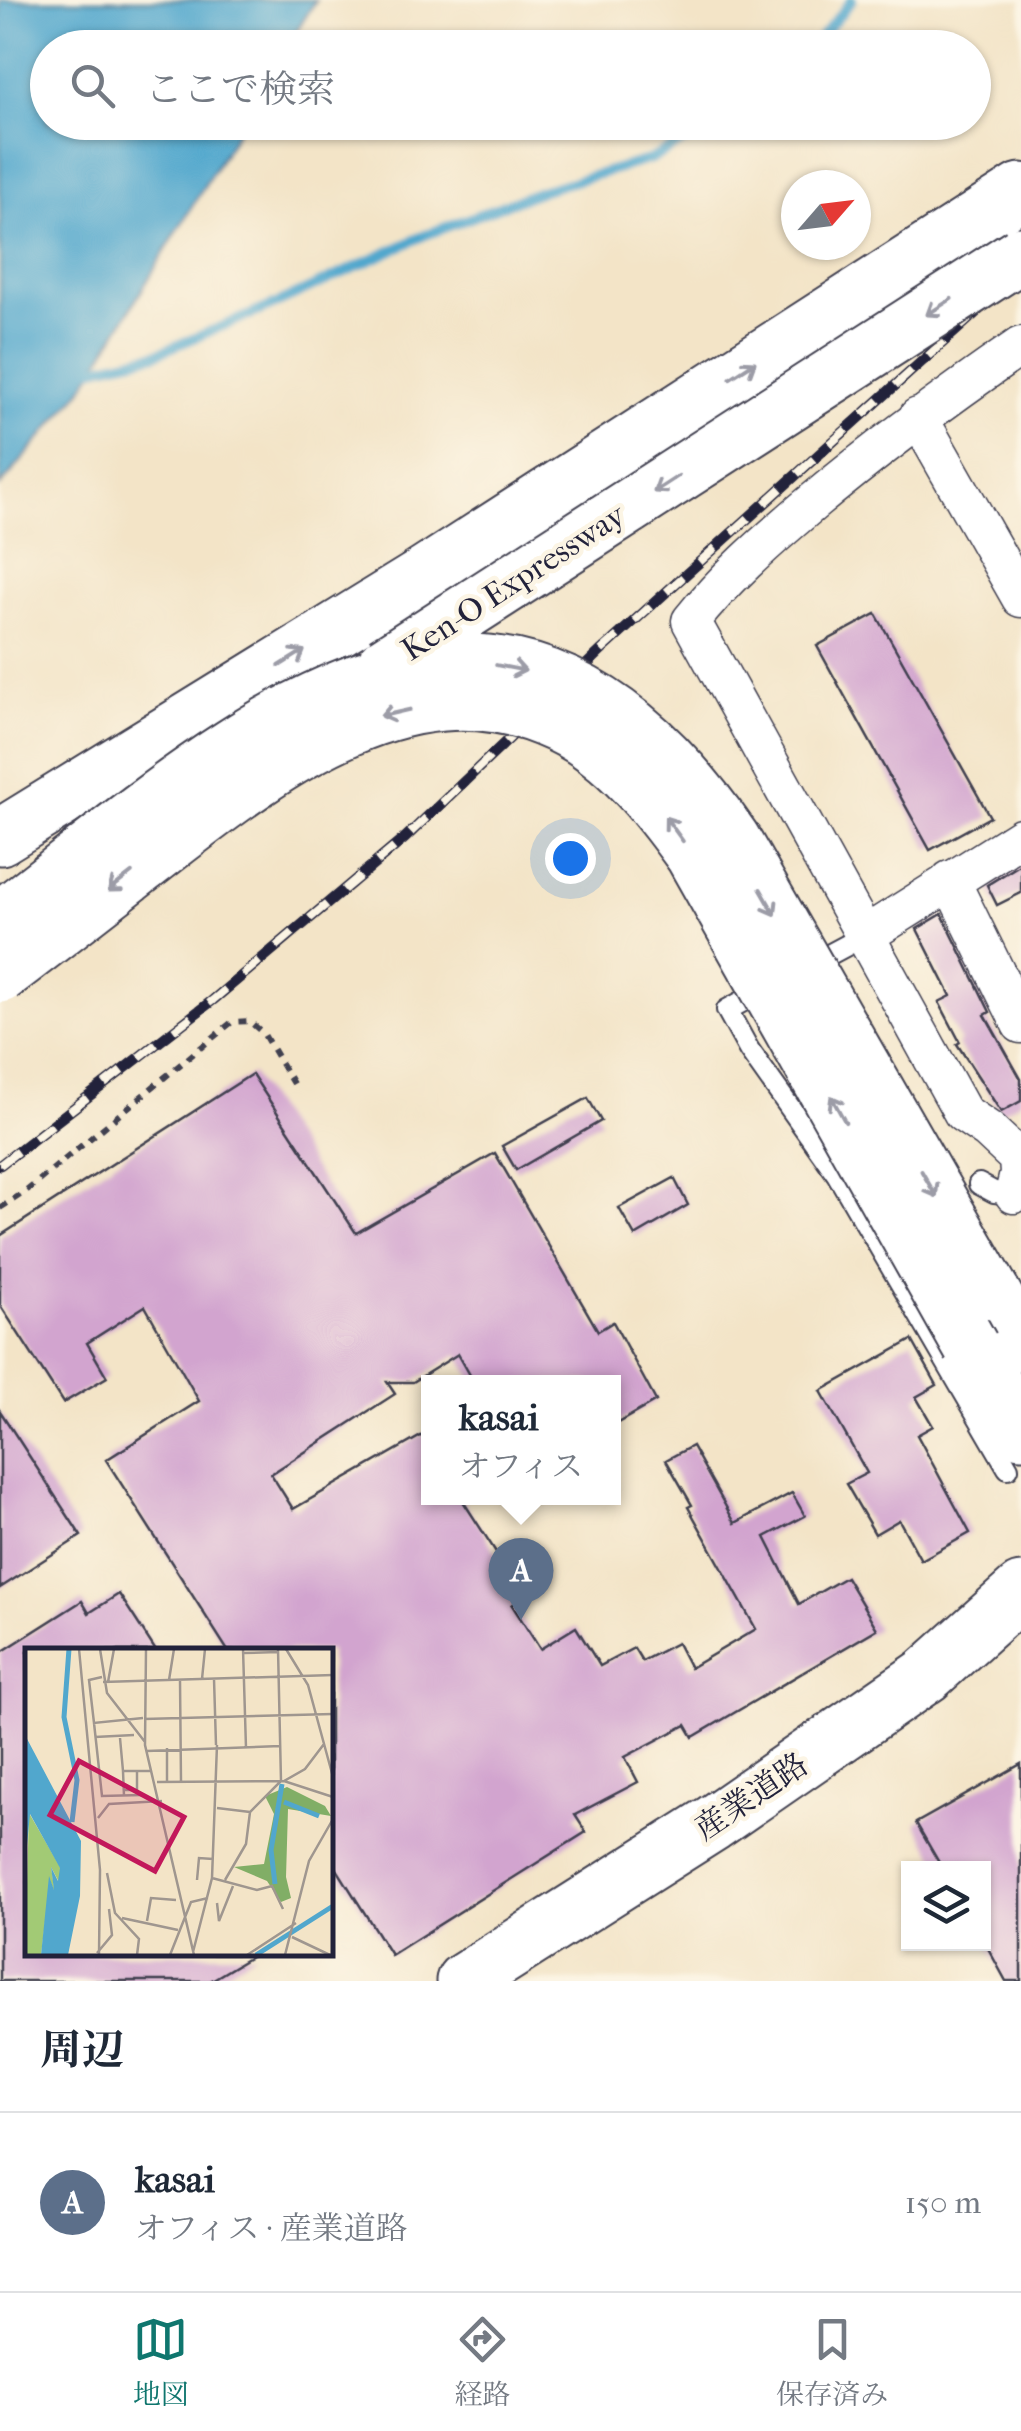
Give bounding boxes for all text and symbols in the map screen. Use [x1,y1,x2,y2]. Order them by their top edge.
search box [30,30,991,140]
icon: search [65,58,120,113]
text: ここで検索 [145,67,335,112]
north arrow [781,170,871,260]
one-way arrow [925,296,954,317]
one-way arrow [728,360,757,381]
one-way arrow [653,473,681,494]
street label: Ken-O Expressway [395,496,633,668]
one-way arrow [277,648,306,668]
one-way arrow [494,660,526,679]
one-way arrow [379,705,411,724]
one-way arrow [664,816,685,843]
your location [545,833,596,884]
one-way arrow [108,871,134,893]
one-way arrow [758,887,778,916]
one-way arrow [827,1095,847,1125]
one-way arrow [920,1168,940,1198]
popup [421,1375,621,1505]
text: kasai [459,1395,539,1440]
text: オフィス [459,1448,583,1485]
pin: A [488,1538,554,1620]
inset map [25,1648,332,1956]
street label: 産業道路 [688,1745,815,1848]
map controls [901,1861,991,1951]
button: layers [901,1861,991,1951]
text: 周辺 [40,2026,124,2075]
text: kasai [135,2157,215,2202]
text: A [62,2184,83,2221]
text: 150 m [905,2184,981,2221]
text: オフィス · 産業道路 [135,2210,408,2247]
tab: 地図 [133,2312,189,2412]
tab: 経路 [454,2312,510,2412]
tab: 保存済み [776,2312,888,2412]

